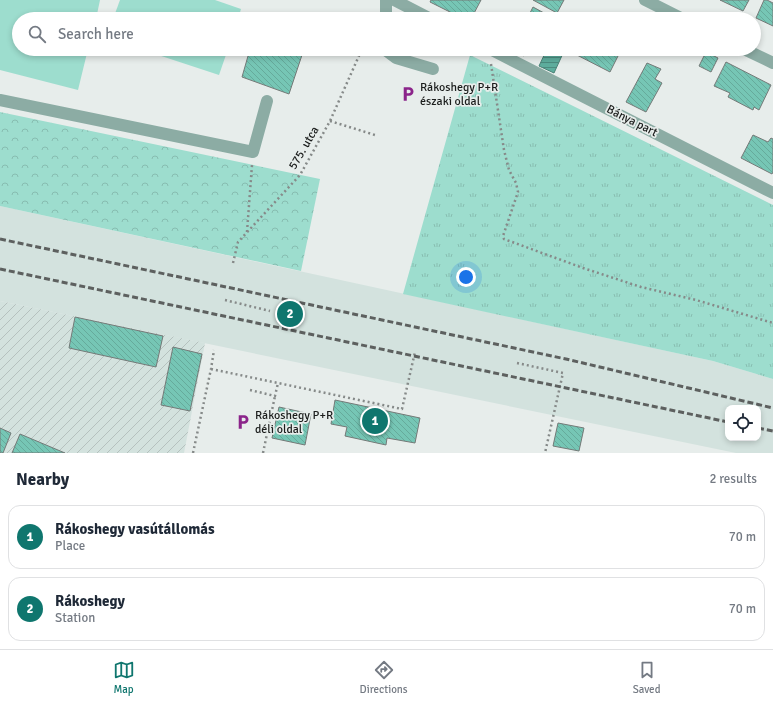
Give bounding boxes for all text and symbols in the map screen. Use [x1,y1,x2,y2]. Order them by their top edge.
search box [12,12,761,56]
icon: search [26,23,48,45]
text: Search here [58,25,134,43]
place label: Rákoshegy P+R északi oldal [420,80,498,109]
parking icon: Rákoshegy P+R északi oldal [399,85,417,103]
street label: Bánya part [604,102,660,140]
street label: 575. utca [286,124,322,172]
your location [456,267,476,287]
pin: 2 [277,299,303,329]
map controls [725,405,761,441]
button: locate [725,405,761,441]
pin: 1 [362,406,388,436]
place label: Rákoshegy P+R déli oldal [255,408,333,437]
parking icon: Rákoshegy P+R déli oldal [234,413,252,431]
text: Nearby [16,469,69,490]
text: 2 results [709,471,757,487]
text: Rákoshegy vasútállomás [55,520,215,538]
text: 1 [26,529,34,545]
text: 70 m [729,529,756,545]
text: Place [55,538,85,554]
text: Rákoshegy [55,592,125,610]
text: 2 [26,601,34,617]
text: 70 m [729,601,756,617]
text: Station [55,610,95,626]
tab: Map [113,659,135,696]
tab: Directions [360,659,408,696]
tab: Saved [633,659,660,696]

